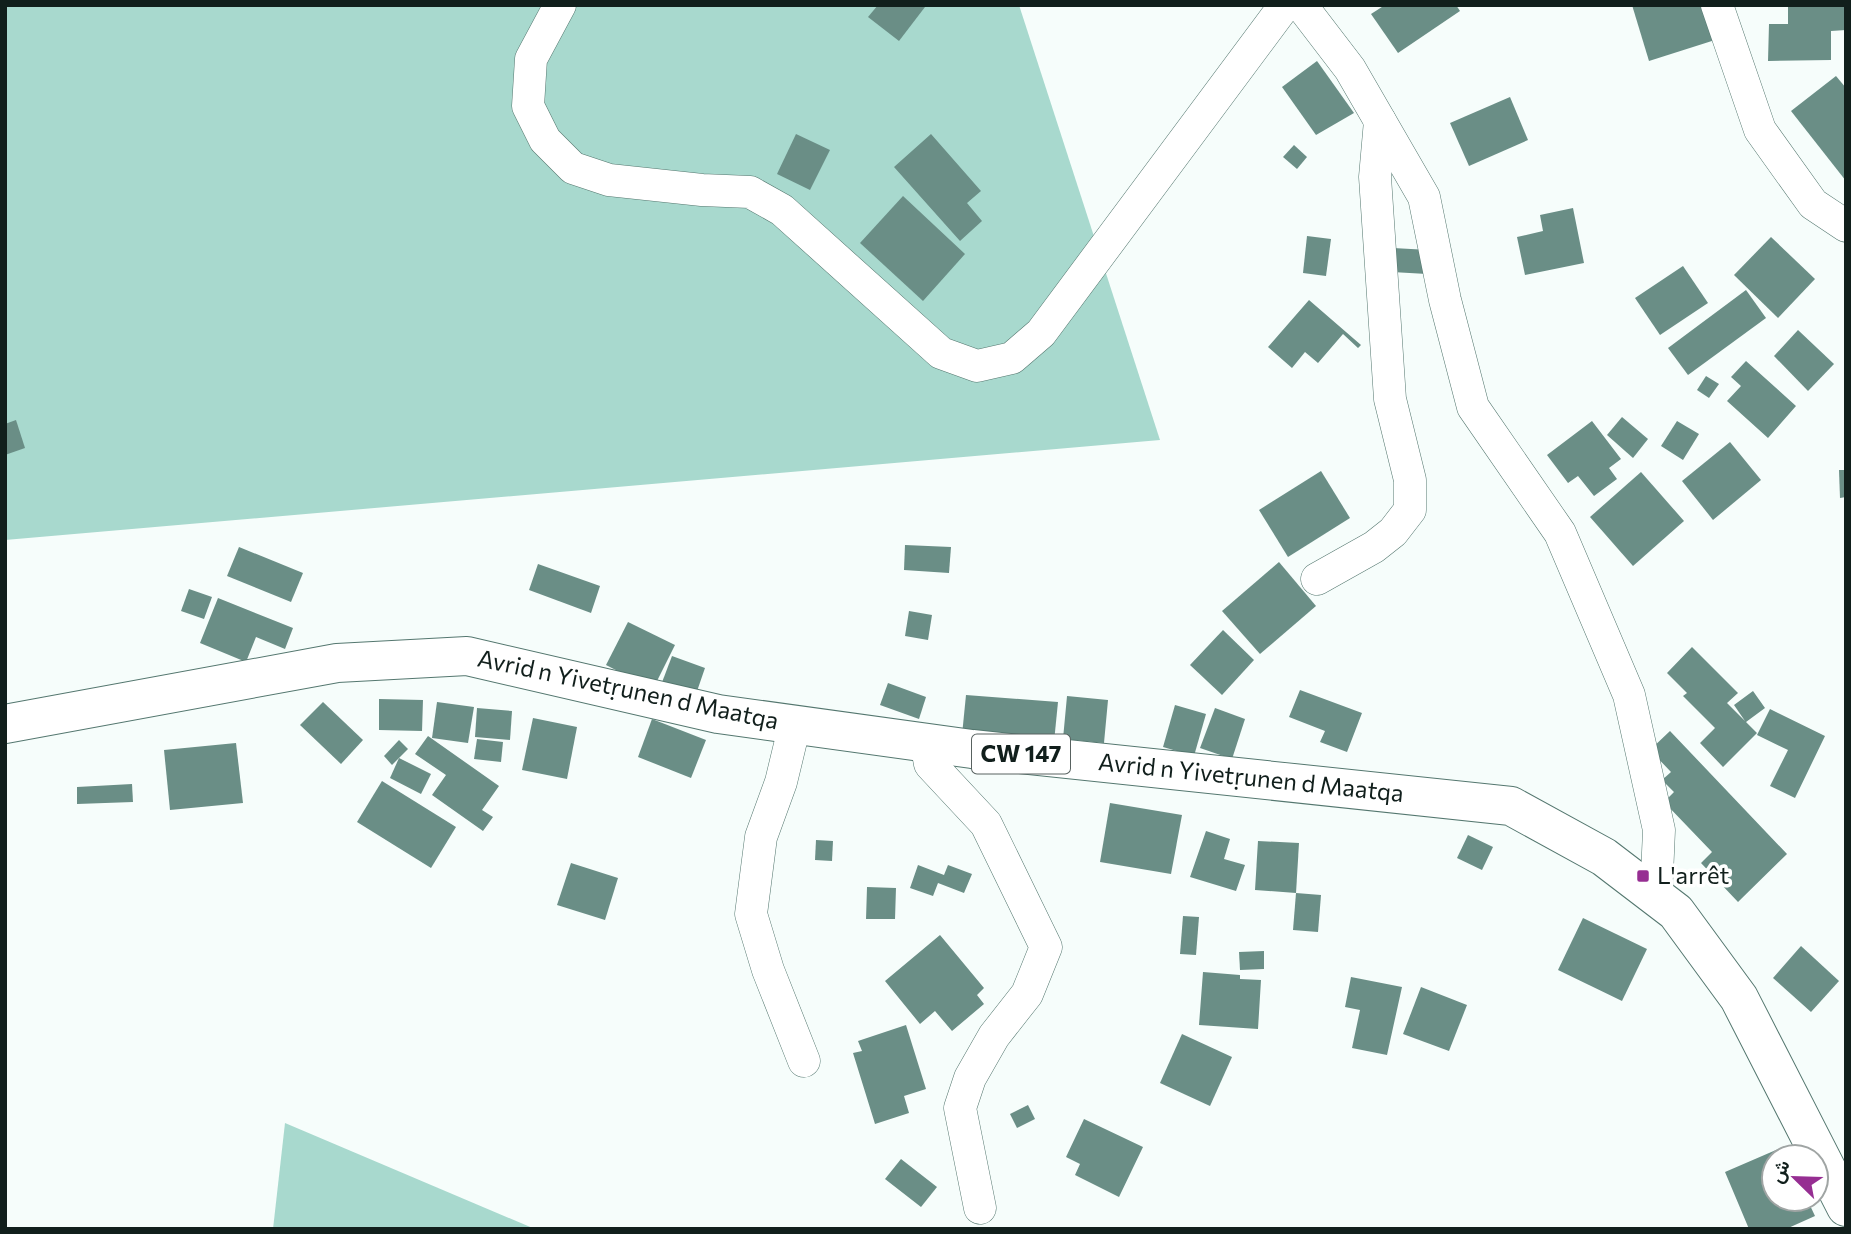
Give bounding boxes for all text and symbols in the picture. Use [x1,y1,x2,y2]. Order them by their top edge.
street label: Avrid n Yivetṛunen d Maatqa [475,642,781,735]
road number: CW 147 [972,734,1070,774]
street label: Avrid n Yivetṛunen d Maatqa [1097,746,1405,807]
place label: L'arrêt [1657,860,1729,889]
marker: L'arrêt [1635,868,1651,884]
north arrow [1760,1143,1830,1213]
text: ش [1764,1156,1795,1187]

